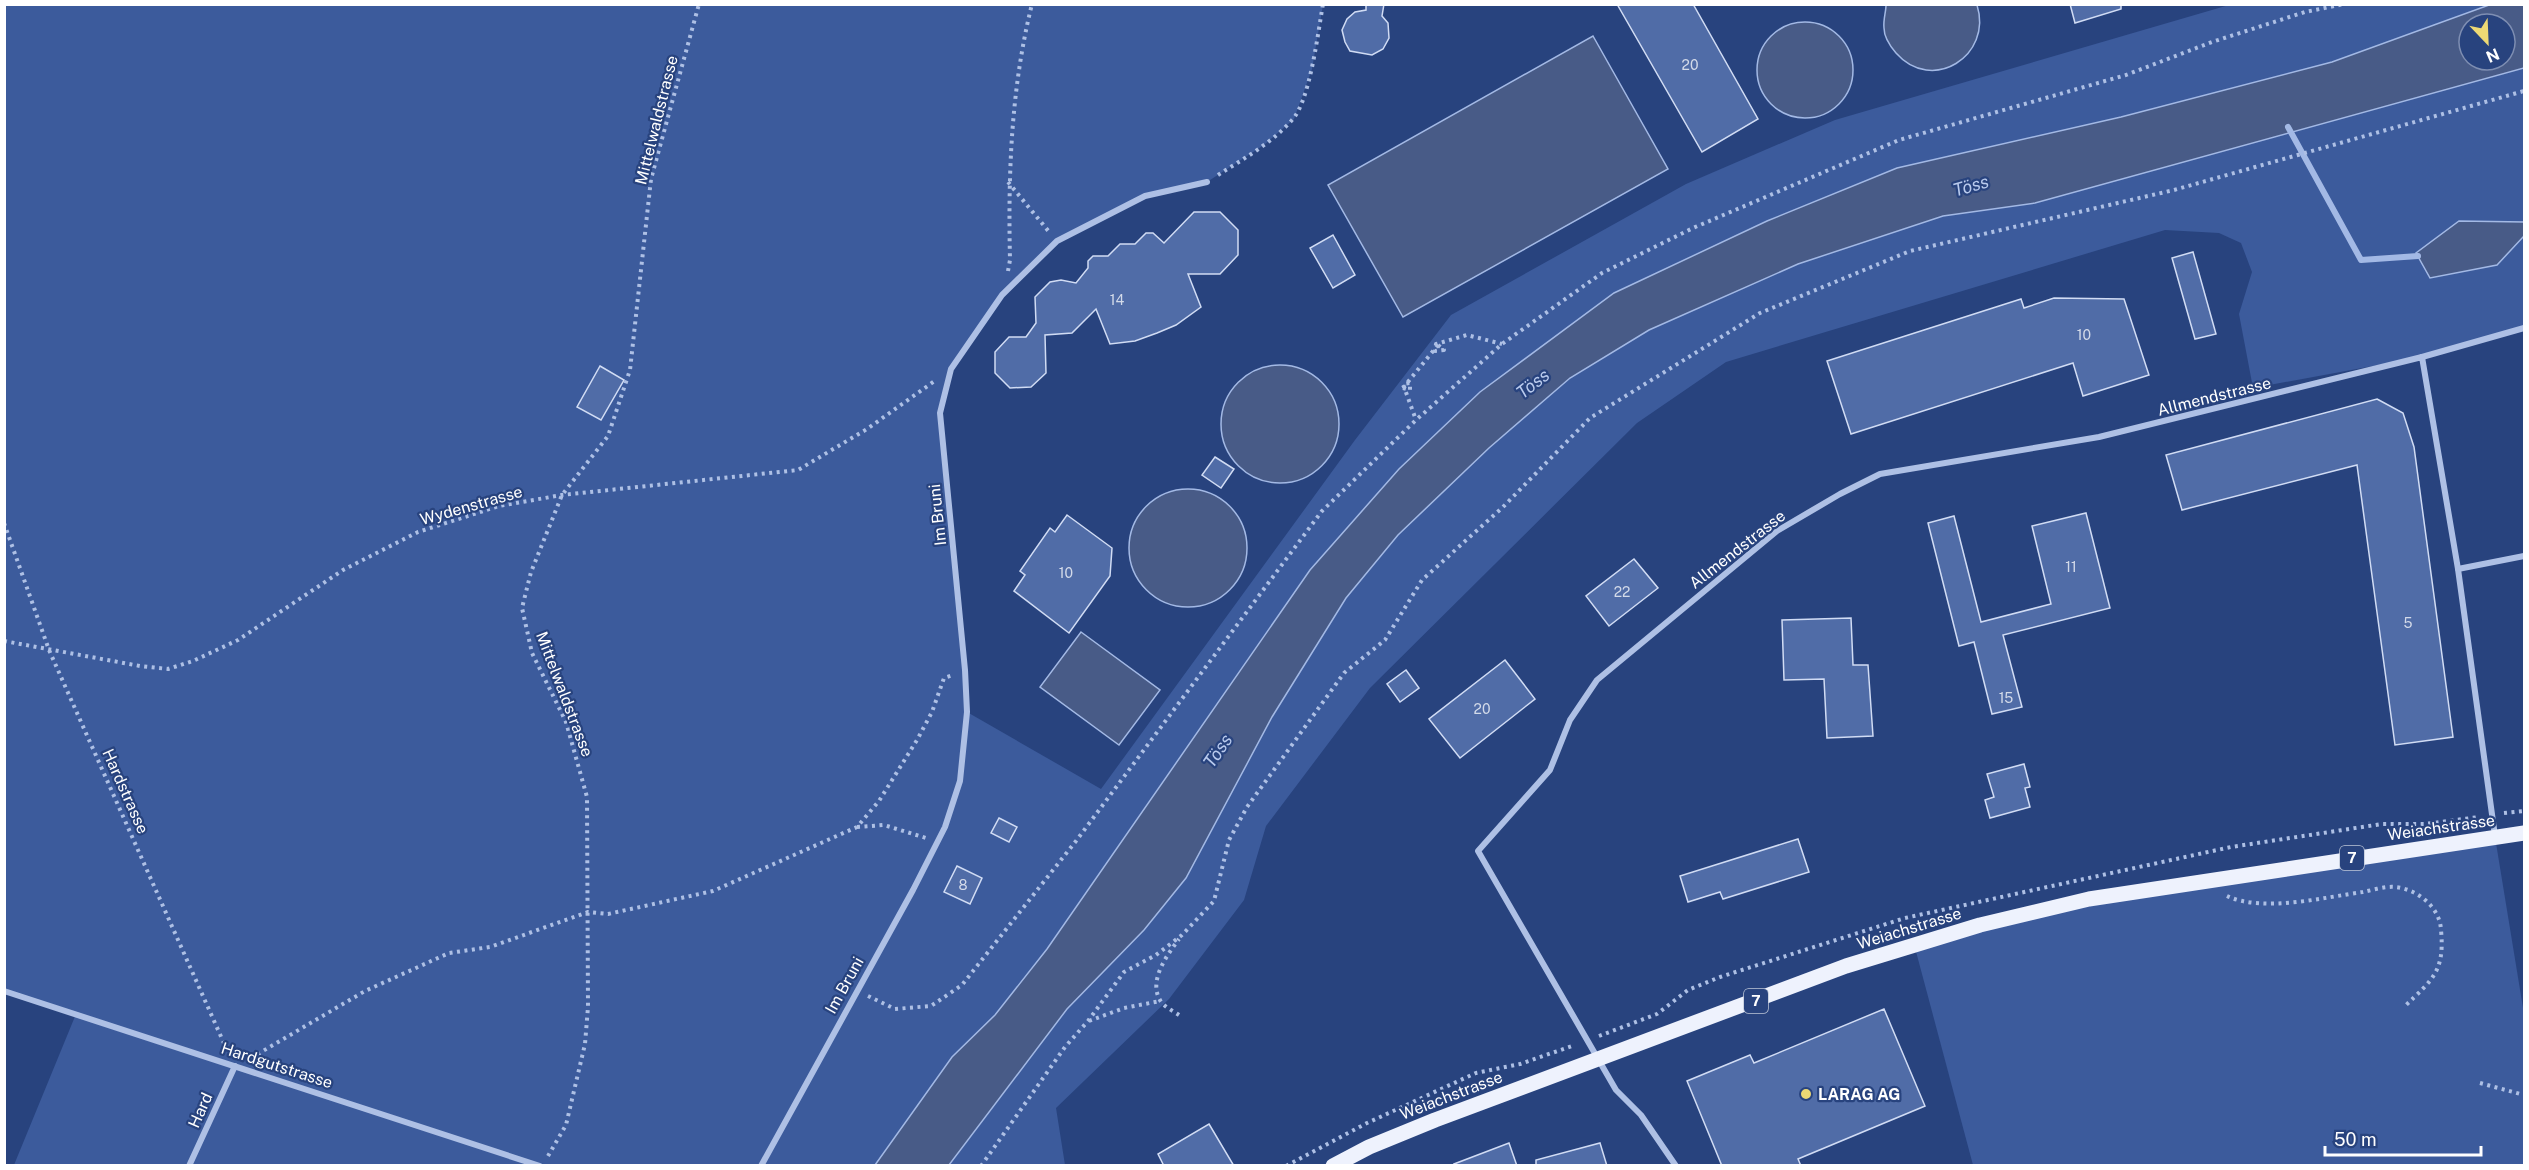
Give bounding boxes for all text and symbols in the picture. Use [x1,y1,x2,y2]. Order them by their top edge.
north arrow [2457,12,2517,72]
text: N [2483,44,2502,67]
street label: Mittelwaldstrasse [631,54,682,187]
house number: 20 [1682,57,1698,73]
water label: Töss [1951,170,1991,201]
house number: 14 [1110,292,1124,308]
house number: 10 [2077,327,2091,343]
water label: Töss [1512,364,1554,403]
street label: Allmendstrasse [2155,373,2273,420]
street label: Wydenstrasse [418,482,524,529]
street label: Im Bruni [925,483,950,547]
street label: Allmendstrasse [1686,506,1789,593]
house number: 11 [2065,559,2077,575]
house number: 10 [1059,565,1073,581]
house number: 22 [1614,584,1630,600]
house number: 5 [2404,615,2413,631]
street label: Mittelwaldstrasse [532,629,597,759]
house number: 15 [1999,690,2013,706]
house number: 20 [1474,701,1490,717]
water label: Töss [1199,730,1237,772]
street label: Hardstrasse [98,746,153,837]
street label: Weiachstrasse [2386,811,2496,844]
road number: 7 [2340,846,2364,870]
house number: 8 [958,877,968,893]
street label: Weiachstrasse [1855,904,1964,953]
street label: Im Bruni [821,954,868,1017]
road number: 7 [1744,989,1768,1013]
street label: Hardgutstrasse [219,1039,335,1092]
street label: Weiachstrasse [1397,1067,1505,1124]
place label: LARAG AG [1818,1085,1900,1104]
marker: LARAG AG [1799,1087,1813,1101]
street label: Hard [184,1090,217,1131]
scale bar [2325,1119,2481,1157]
text: 50 m [2334,1129,2377,1150]

